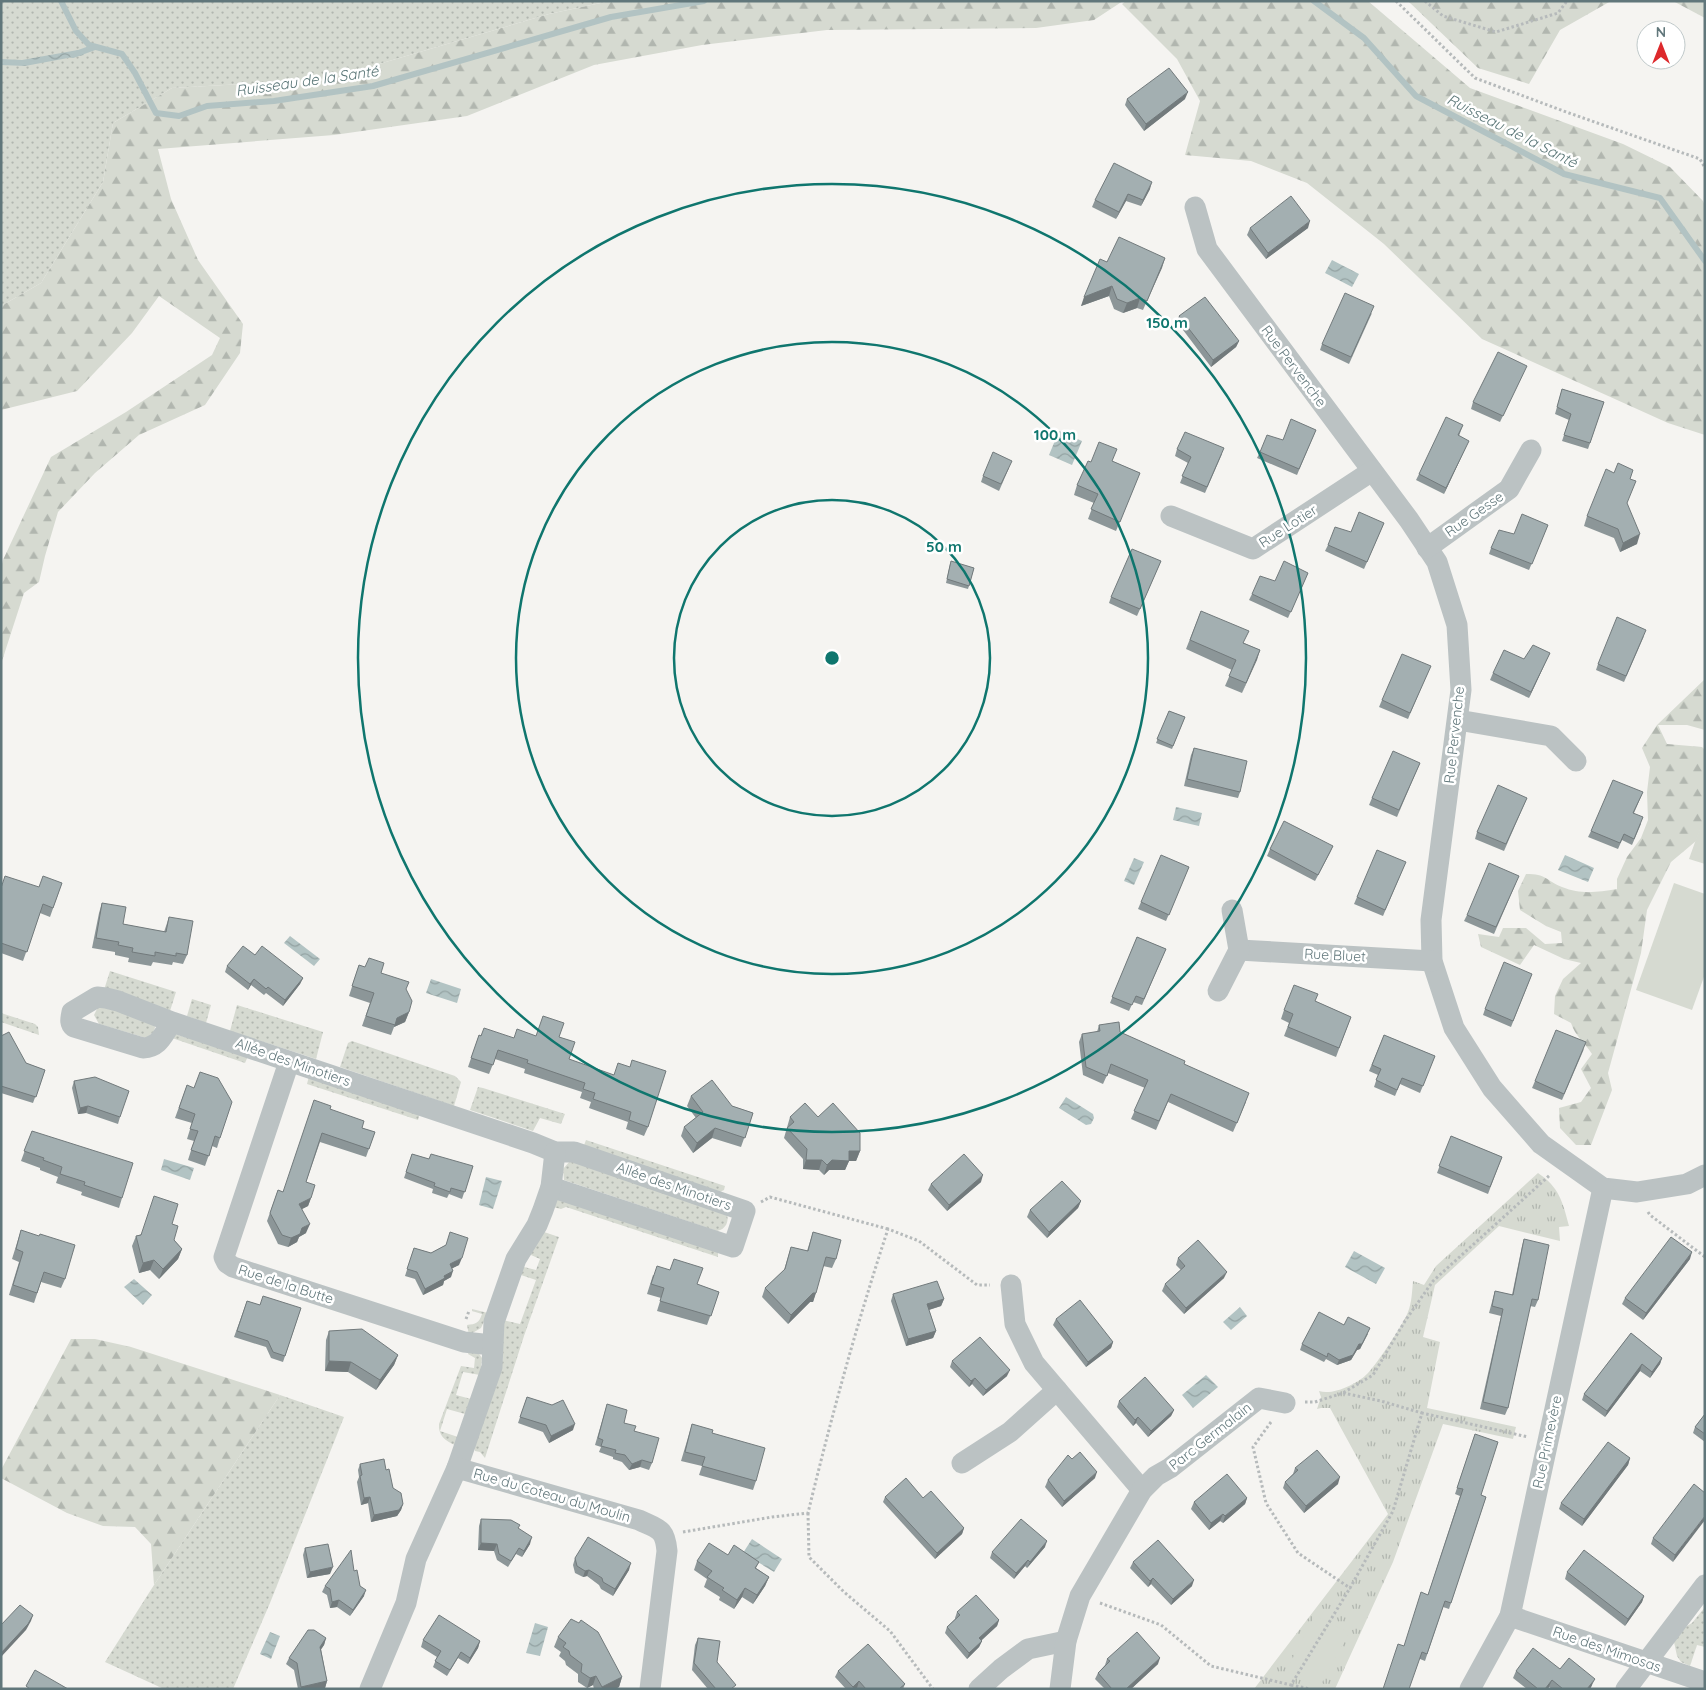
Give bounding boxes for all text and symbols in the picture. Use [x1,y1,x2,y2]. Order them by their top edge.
north arrow [1636,20,1686,70]
text: N [1656,23,1666,41]
water label: Ruisseau de la Santé [234,61,380,100]
water label: Ruisseau de la Santé [1444,89,1581,172]
text: 150 m [1146,313,1188,332]
street label: Rue Pervenche [1257,322,1331,410]
text: 100 m [1034,425,1076,444]
street label: Rue Gesse [1441,487,1507,541]
street label: Rue Lotier [1255,500,1321,551]
text: 50 m [926,537,962,556]
centre of rings [823,649,841,667]
street label: Rue Pervenche [1440,685,1468,784]
street label: Rue Bluet [1304,944,1367,966]
street label: Allée des Minotiers [233,1034,353,1090]
street label: Allée des Minotiers [614,1158,734,1214]
street label: Rue de la Butte [236,1260,336,1308]
street label: Rue Primevère [1528,1394,1566,1490]
street label: Parc Germalain [1165,1398,1255,1474]
street label: Rue du Coteau du Moulin [471,1464,633,1526]
street label: Rue des Mimosas [1551,1622,1663,1676]

